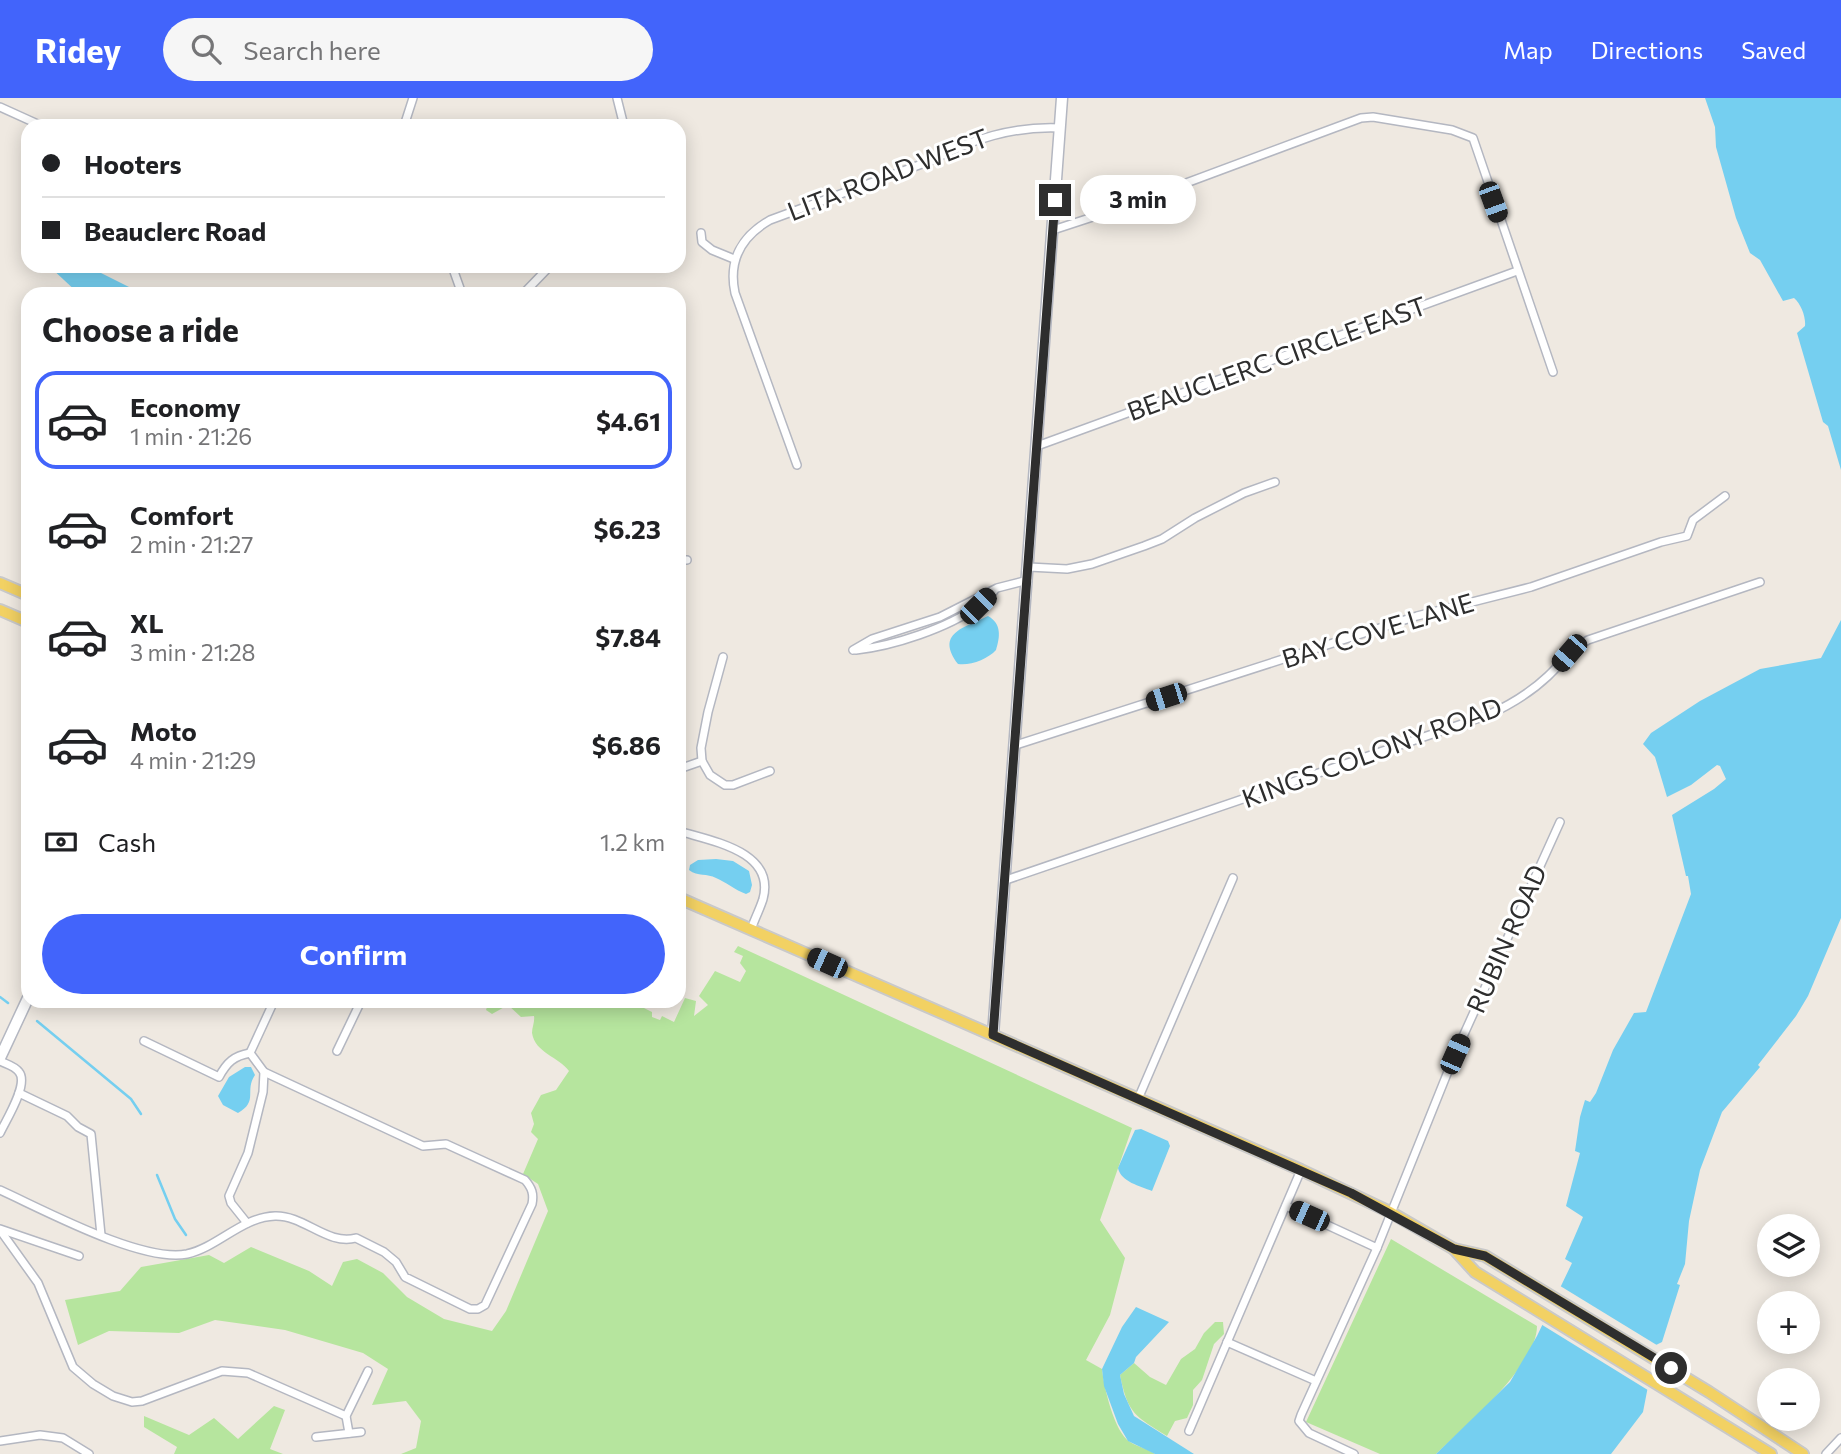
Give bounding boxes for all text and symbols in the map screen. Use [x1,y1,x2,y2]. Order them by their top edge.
search box [163,18,653,81]
text: Ridey [35,29,121,70]
icon: search [187,30,225,68]
text: Search here [243,34,381,65]
text: Map [1503,35,1553,64]
text: Directions [1591,35,1703,64]
text: Saved [1741,35,1806,64]
street label: LITA ROAD WEST [783,121,992,226]
text: Hooters [84,148,182,179]
callout: 3 min [1080,176,1195,224]
car [1476,179,1511,225]
route end [1039,184,1071,216]
text: 3 min [1109,185,1167,213]
text: Beauclerc Road [84,215,266,246]
street label: BEAUCLERC CIRCLE EAST [1122,289,1430,426]
text: Choose a ride [42,309,239,349]
icon: car [46,389,109,452]
text: Economy [130,391,241,422]
text: $4.61 [596,405,661,436]
text: 1 min · 21:26 [130,422,252,450]
icon: car [46,497,109,560]
text: Comfort [130,499,233,530]
text: $6.23 [594,513,661,544]
text: 2 min · 21:27 [130,530,253,558]
car [956,584,1001,628]
street label: BAY COVE LANE [1278,586,1477,673]
icon: car [46,605,109,668]
text: XL [130,607,164,638]
text: $7.84 [595,621,661,652]
car [1548,630,1591,676]
text: 3 min · 21:28 [130,638,256,666]
car [1143,681,1190,713]
street label: KINGS COLONY ROAD [1237,690,1506,813]
icon: car [46,713,109,776]
text: Moto [130,715,197,746]
text: $6.86 [592,729,661,760]
text: 4 min · 21:29 [130,746,256,774]
icon: cash [42,823,80,861]
text: Cash [98,826,156,857]
text: 1.2 km [600,828,665,856]
street label: RUBIN ROAD [1459,859,1552,1017]
button: Confirm [42,914,665,994]
car [804,945,851,981]
car [1437,1031,1474,1077]
car [1286,1198,1333,1234]
map controls [1757,1214,1820,1431]
button: layers [1757,1214,1820,1277]
button: + [1757,1291,1820,1354]
route start [1655,1352,1687,1384]
button: − [1757,1368,1820,1431]

